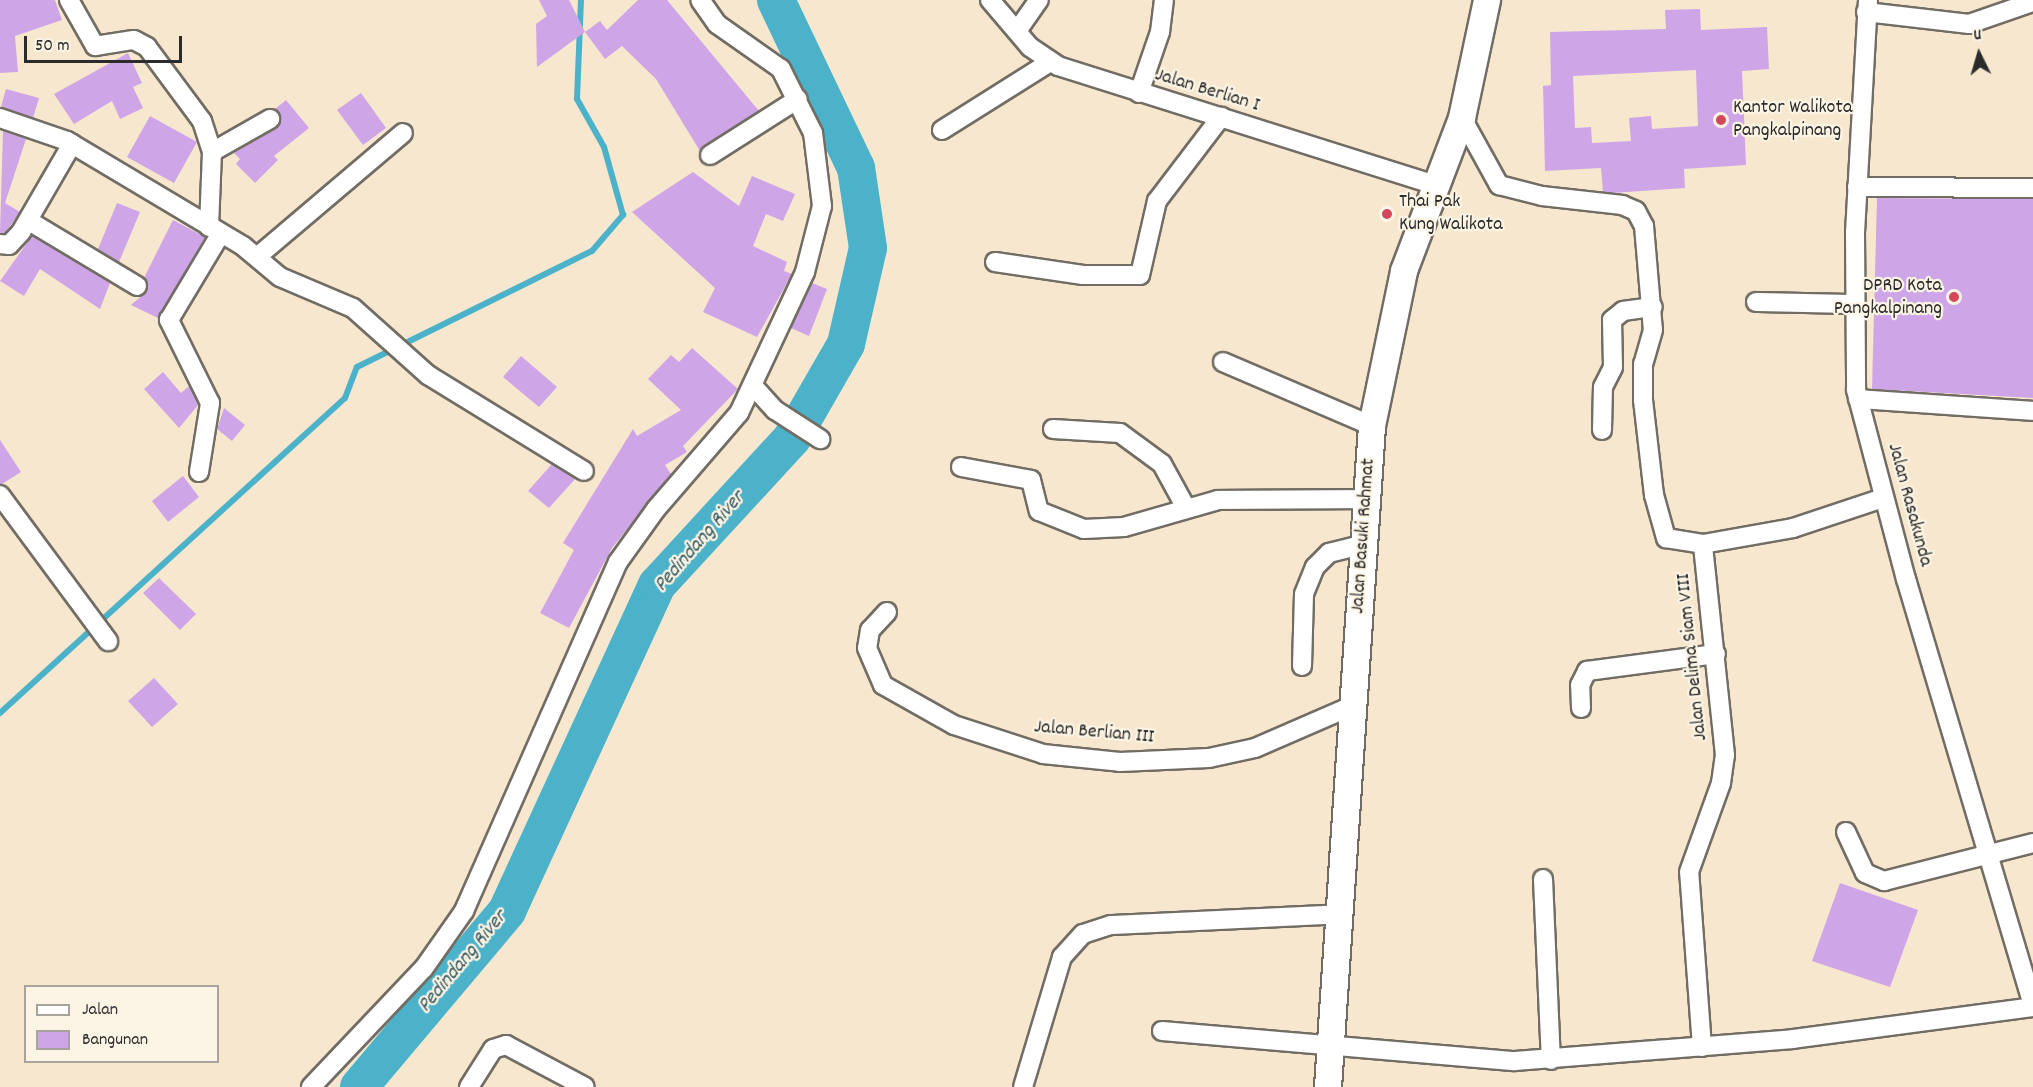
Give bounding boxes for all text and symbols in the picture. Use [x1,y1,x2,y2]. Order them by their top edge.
scale bar [27,24,184,62]
north arrow [1949,24,2009,84]
text: U [1973,24,1982,47]
text: 50 m [35,34,70,59]
street label: Jalan Berlian I [1152,64,1262,118]
place label: Kantor Walikota Pangkalpinang [1733,96,1852,143]
marker: Kantor Walikota Pangkalpinang [1714,113,1728,127]
place label: Thai Pak Kung Walikota [1399,190,1503,237]
marker: Thai Pak Kung Walikota [1380,207,1394,221]
place label: DPRD Kota Pangkalpinang [1834,274,1942,321]
marker: DPRD Kota Pangkalpinang [1947,290,1961,304]
street label: Jalan Rasakunda [1881,441,1937,569]
street label: Jalan Basuki Rahmat [1347,457,1381,615]
water label: Pedindang River [649,486,751,598]
street label: Jalan Delima Siam VIII [1672,572,1714,742]
street label: Jalan Berlian III [1033,716,1155,750]
water label: Pedindang River [413,906,513,1018]
legend [24,985,219,1063]
text: Jalan [82,998,118,1023]
text: Bangunan [82,1028,148,1053]

